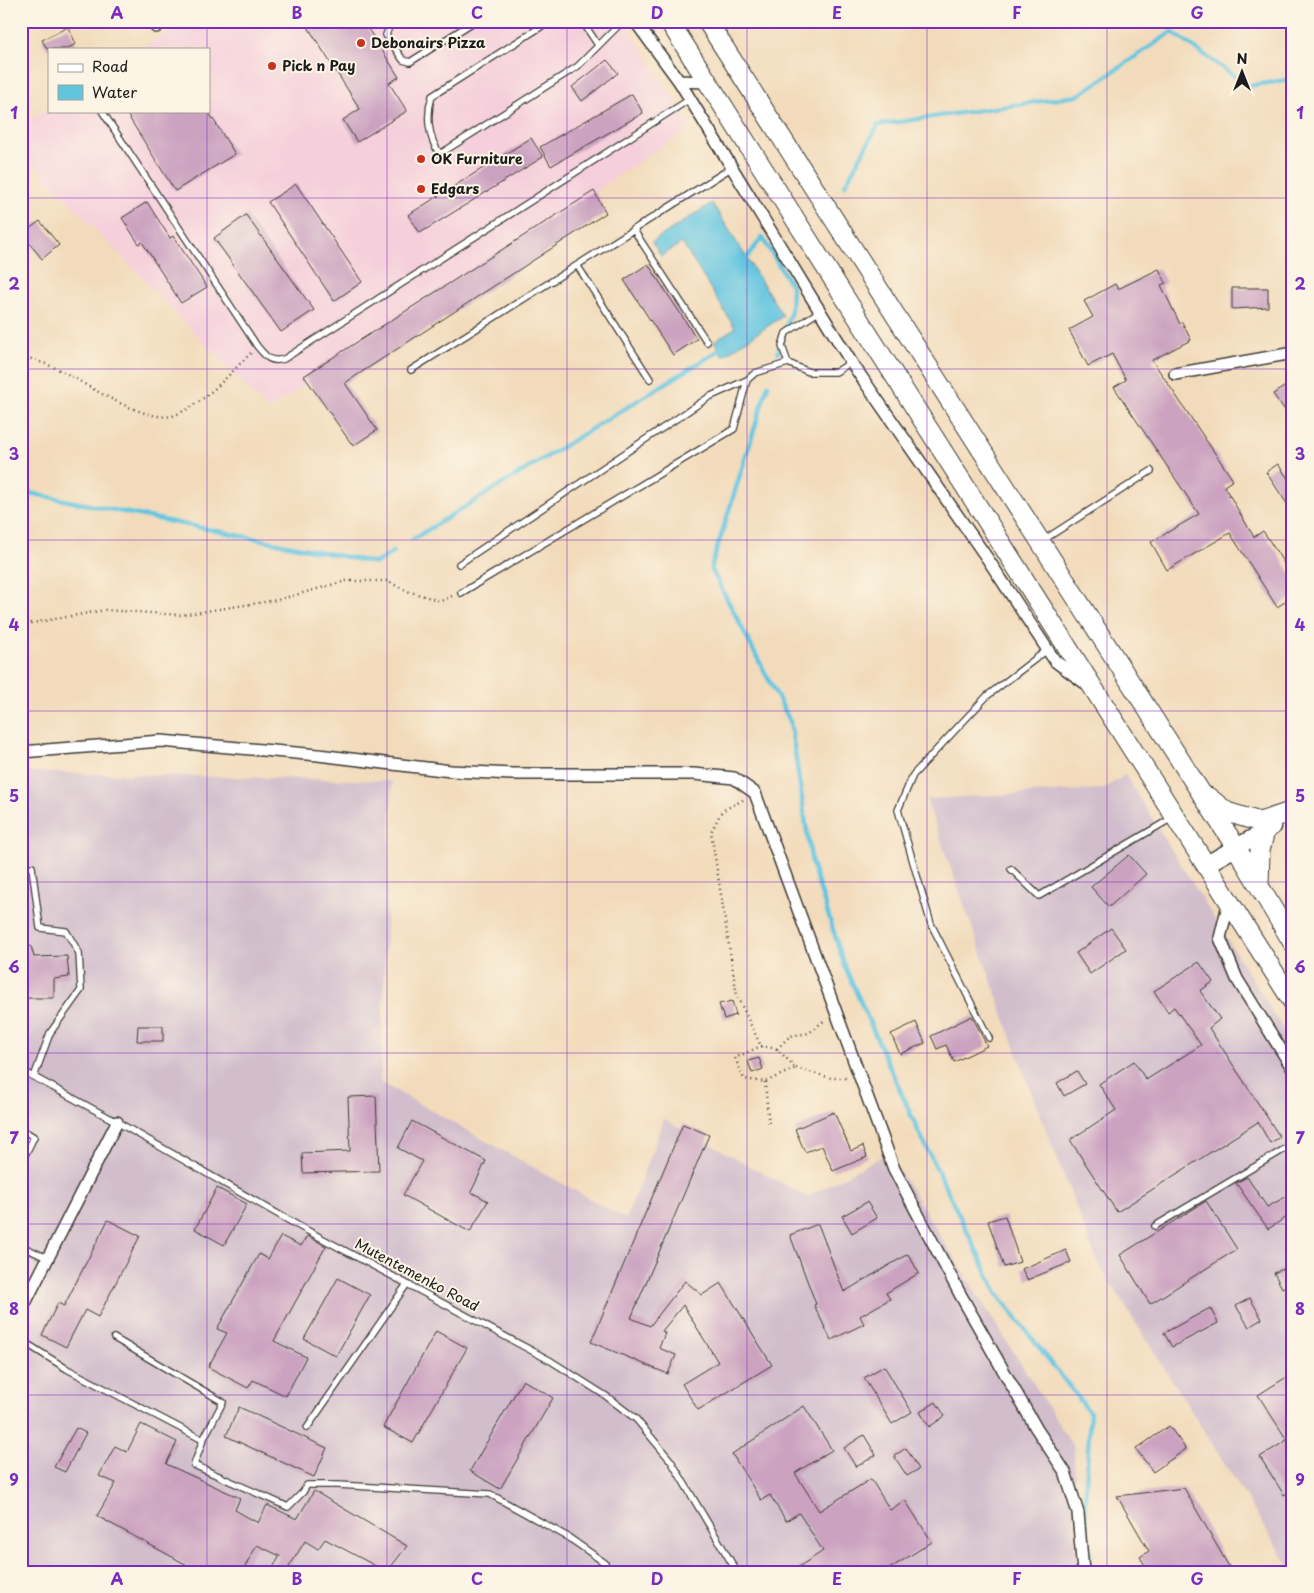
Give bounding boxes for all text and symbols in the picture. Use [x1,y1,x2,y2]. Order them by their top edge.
text: A [111,0,124,24]
text: B [292,0,303,24]
text: C [471,0,483,24]
text: D [651,0,663,24]
text: E [832,0,842,24]
text: F [1012,0,1022,24]
text: G [1190,0,1204,24]
place label: Debonairs Pizza [371,32,486,53]
marker: Debonairs Pizza [355,37,367,49]
legend [48,48,210,112]
north arrow [1216,48,1266,98]
text: N [1236,48,1248,69]
text: Road [92,54,128,77]
place label: Pick n Pay [282,55,355,76]
marker: Pick n Pay [266,60,278,72]
text: Water [92,80,137,103]
text: 1 [10,100,18,124]
text: 1 [1296,100,1304,124]
place label: OK Furniture [431,148,523,169]
marker: OK Furniture [415,153,427,165]
place label: Edgars [431,178,479,199]
marker: Edgars [415,183,427,195]
text: 2 [8,271,20,295]
text: 2 [1294,271,1306,295]
text: 3 [9,441,19,465]
text: 3 [1295,441,1305,465]
text: 4 [9,612,20,636]
text: 4 [1295,612,1306,636]
text: 5 [9,783,19,807]
text: 5 [1295,783,1305,807]
text: 6 [8,954,20,978]
text: 6 [1294,954,1306,978]
text: 7 [9,1125,19,1149]
text: 7 [1295,1125,1305,1149]
street label: Mutentemenko Road [351,1233,483,1316]
text: 8 [9,1296,19,1320]
text: 8 [1295,1296,1305,1320]
text: 9 [9,1467,19,1491]
text: 9 [1295,1467,1305,1491]
text: A [111,1566,124,1590]
text: B [292,1566,303,1590]
text: C [471,1566,483,1590]
text: D [651,1566,663,1590]
text: E [832,1566,842,1590]
text: F [1012,1566,1022,1590]
text: G [1190,1566,1204,1590]

